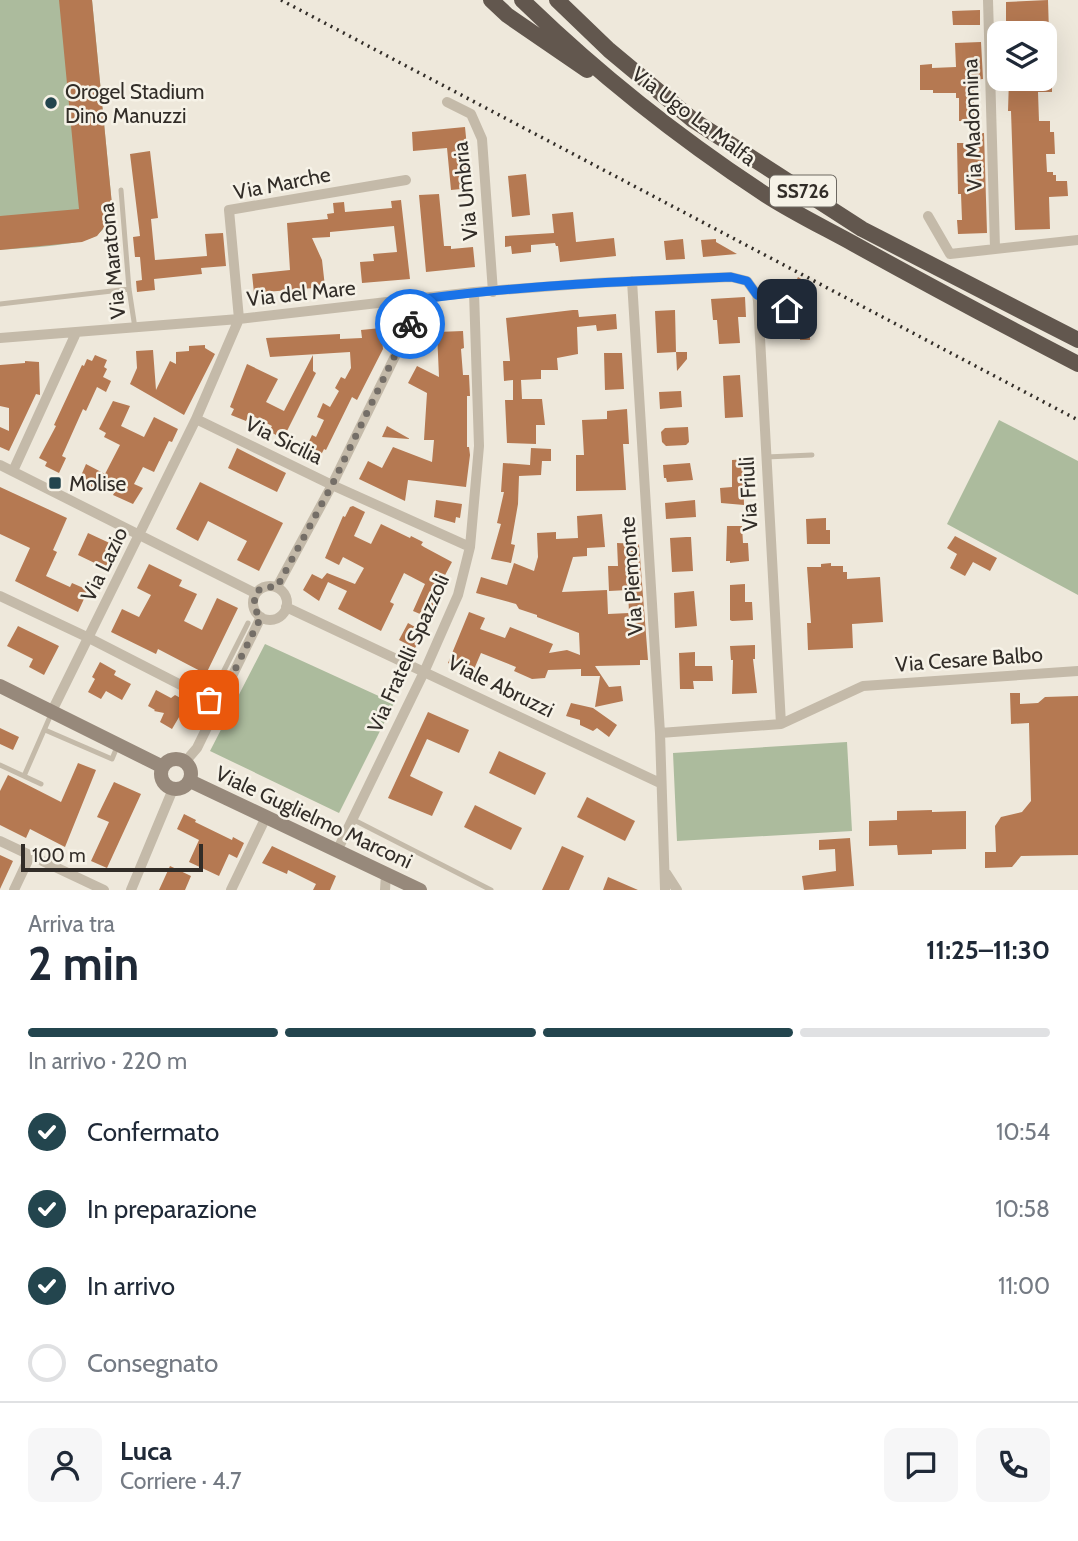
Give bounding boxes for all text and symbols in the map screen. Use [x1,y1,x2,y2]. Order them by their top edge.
map controls [987,21,1057,91]
button: layers [987,21,1057,91]
street label: Via Madonnina [957,58,987,192]
street label: Via Ugo La Malfa [627,61,761,171]
place label: Orogel Stadium Dino Manuzzi [65,79,204,128]
marker: Orogel Stadium Dino Manuzzi [43,95,59,111]
street label: Via Umbria [447,140,483,242]
street label: Via Marche [231,161,333,205]
road number: SS726 [770,176,836,206]
street label: Via Maratona [93,202,131,320]
street label: Via del Mare [245,275,357,311]
pin [757,279,817,339]
courier [375,289,445,359]
icon: home [768,290,806,328]
icon: bike [391,305,429,343]
street label: Via Sicilia [241,411,327,469]
street label: Via Friuli [734,456,762,532]
place label: Molise [69,471,126,496]
marker: Molise [47,475,63,491]
street label: Via Piemonte [614,515,648,636]
street label: Via Lazio [75,523,133,605]
street label: Via Fratelli Spazzoli [362,570,454,736]
street label: Via Cesare Balbo [894,641,1044,677]
street label: Viale Abruzzi [444,650,558,722]
pin [179,670,239,730]
icon: bag [190,681,228,719]
street label: Viale Guglielmo Marconi [212,760,416,874]
scale bar [21,841,203,873]
text: 100 m [32,844,86,867]
text: Arriva tra [28,910,115,938]
text: 11:25–11:30 [926,934,1050,966]
text: 2 min [28,936,139,992]
text: In arrivo · 220 m [28,1047,187,1075]
icon: check [28,1113,66,1151]
text: Confermato [87,1116,219,1148]
text: 10:54 [996,1118,1050,1146]
icon: check [28,1190,66,1228]
text: In preparazione [87,1193,257,1225]
text: 10:58 [995,1195,1050,1223]
icon: check [28,1267,66,1305]
text: In arrivo [87,1270,175,1302]
text: 11:00 [998,1272,1050,1300]
text: Consegnato [87,1347,218,1379]
button: person [28,1428,102,1502]
button: chat [884,1428,958,1502]
button: phone [976,1428,1050,1502]
text: Luca [120,1435,172,1467]
text: Corriere · 4.7 [120,1467,242,1495]

